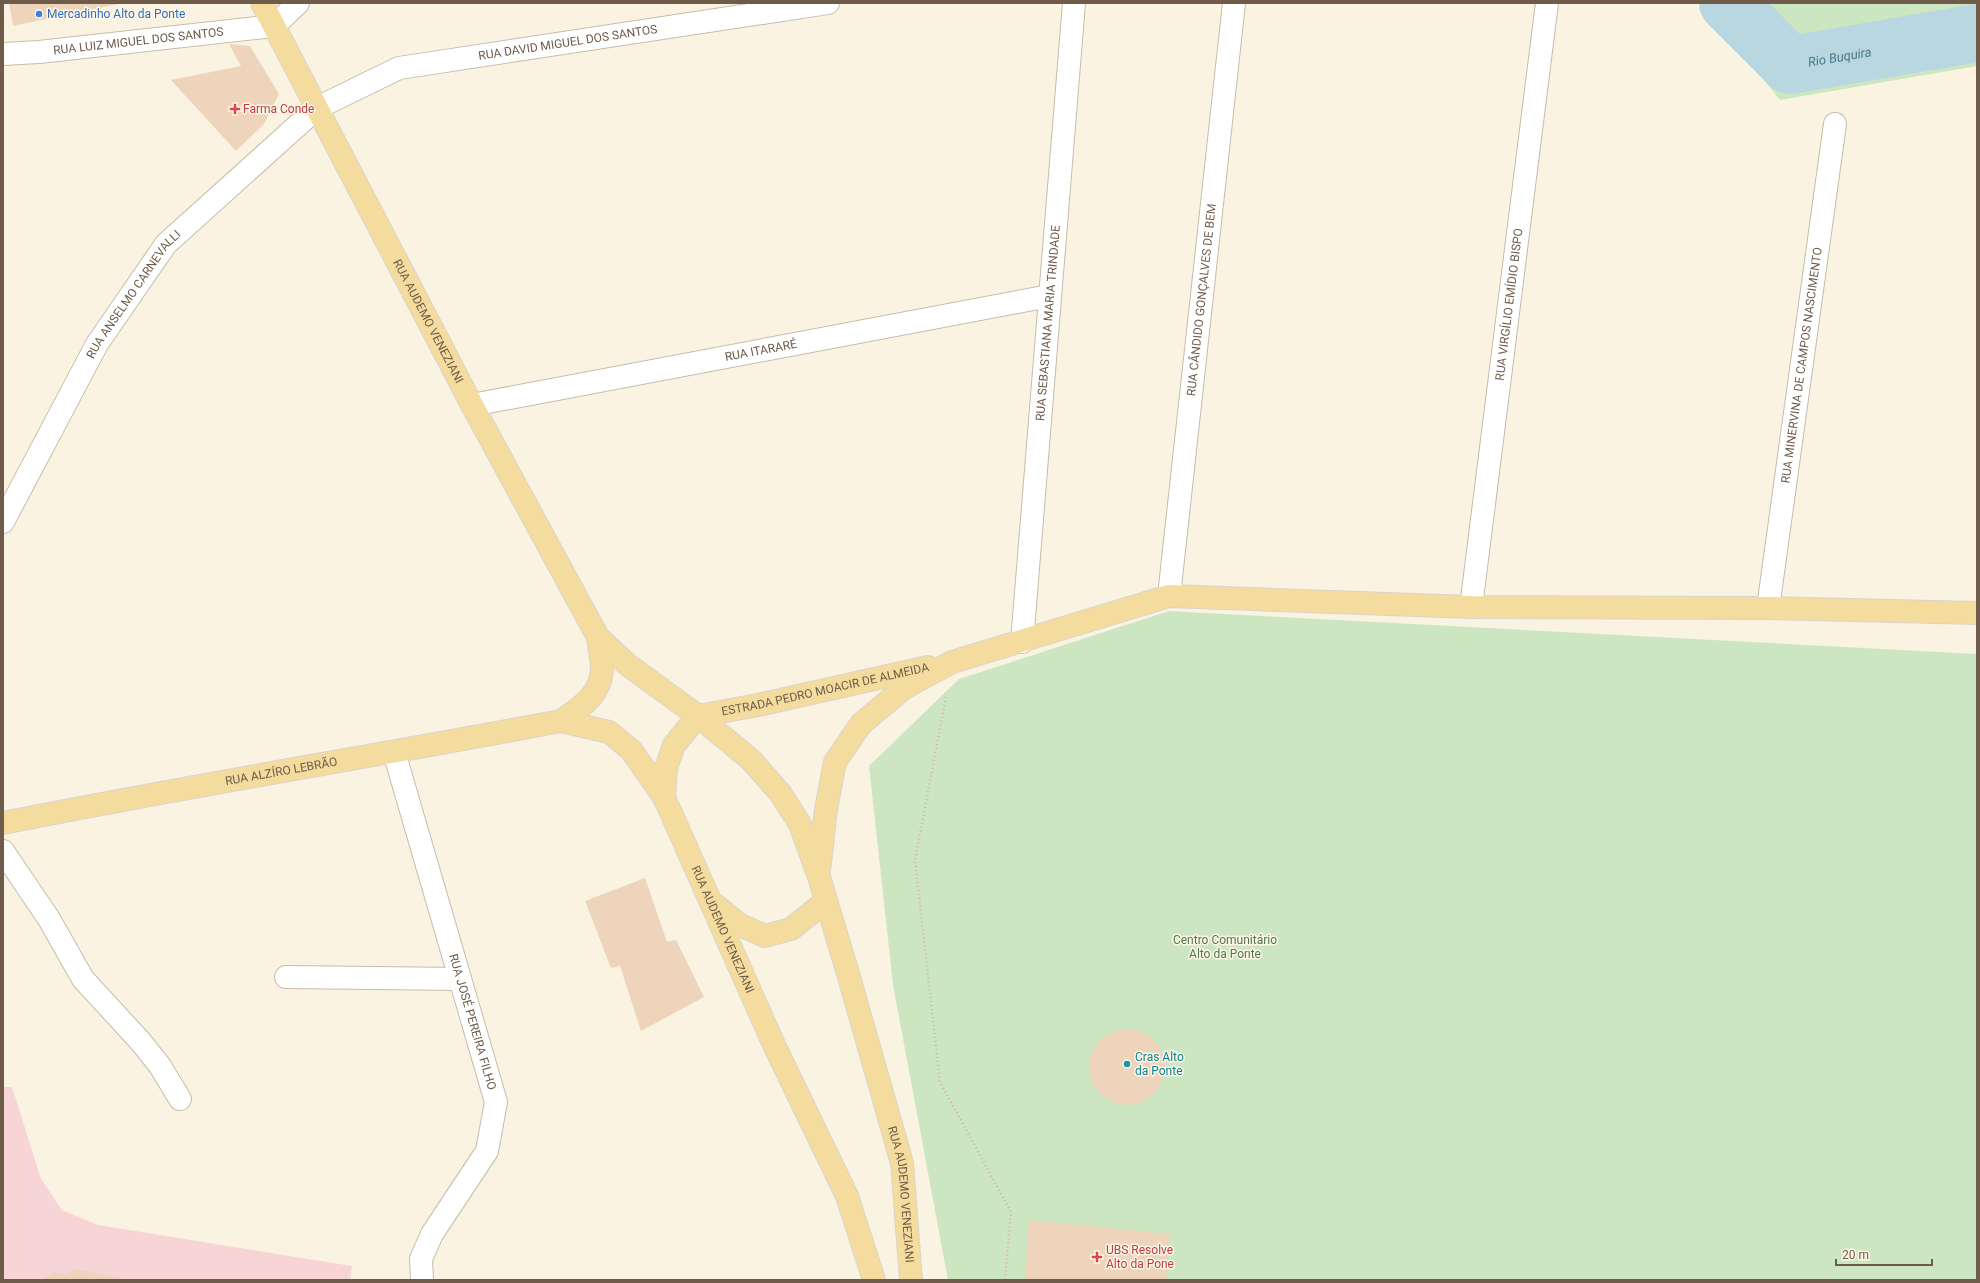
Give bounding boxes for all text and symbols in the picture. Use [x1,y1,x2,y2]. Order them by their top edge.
place label: Mercadinho Alto da Ponte [47,7,185,21]
marker: Mercadinho Alto da Ponte [34,9,44,19]
street label: RUA DAVID MIGUEL DOS SANTOS [477,22,658,63]
street label: RUA LUIZ MIGUEL DOS SANTOS [52,25,224,57]
water label: Rio Buquira [1807,44,1873,70]
place label: Farma Conde [243,102,314,116]
marker: Farma Conde [230,104,240,114]
street label: RUA CÂNDIDO GONÇALVES DE BEM [1184,203,1219,397]
street label: RUA SEBASTIANA MARIA TRINDADE [1033,224,1063,422]
street label: RUA ANSELMO CARNEVALLI [84,227,184,361]
street label: RUA VIRGÍLIO EMÍDIO BISPO [1493,227,1526,381]
street label: RUA MINERVINA DE CAMPOS NASCIMENTO [1778,246,1825,484]
street label: RUA AUDEMO VENEZIANI [390,257,466,386]
street label: RUA ITARARÉ [724,336,798,364]
street label: ESTRADA PEDRO MOACIR DE ALMEIDA [720,660,930,719]
street label: RUA ALZÍRO LEBRÃO [224,754,338,788]
street label: RUA AUDEMO VENEZIANI [688,864,757,995]
park label: Centro Comunitário Alto da Ponte [1173,933,1277,961]
street label: RUA JOSÉ PEREIRA FILHO [446,952,499,1091]
place label: Cras Alto da Ponte [1135,1050,1184,1078]
marker: Cras Alto da Ponte [1122,1059,1132,1069]
street label: RUA AUDEMO VENEZIANI [885,1125,917,1263]
scale bar [1836,1241,1932,1267]
place label: UBS Resolve Alto da Pone [1106,1243,1174,1271]
text: 20 m [1842,1248,1869,1262]
marker: UBS Resolve Alto da Pone [1091,1251,1103,1263]

